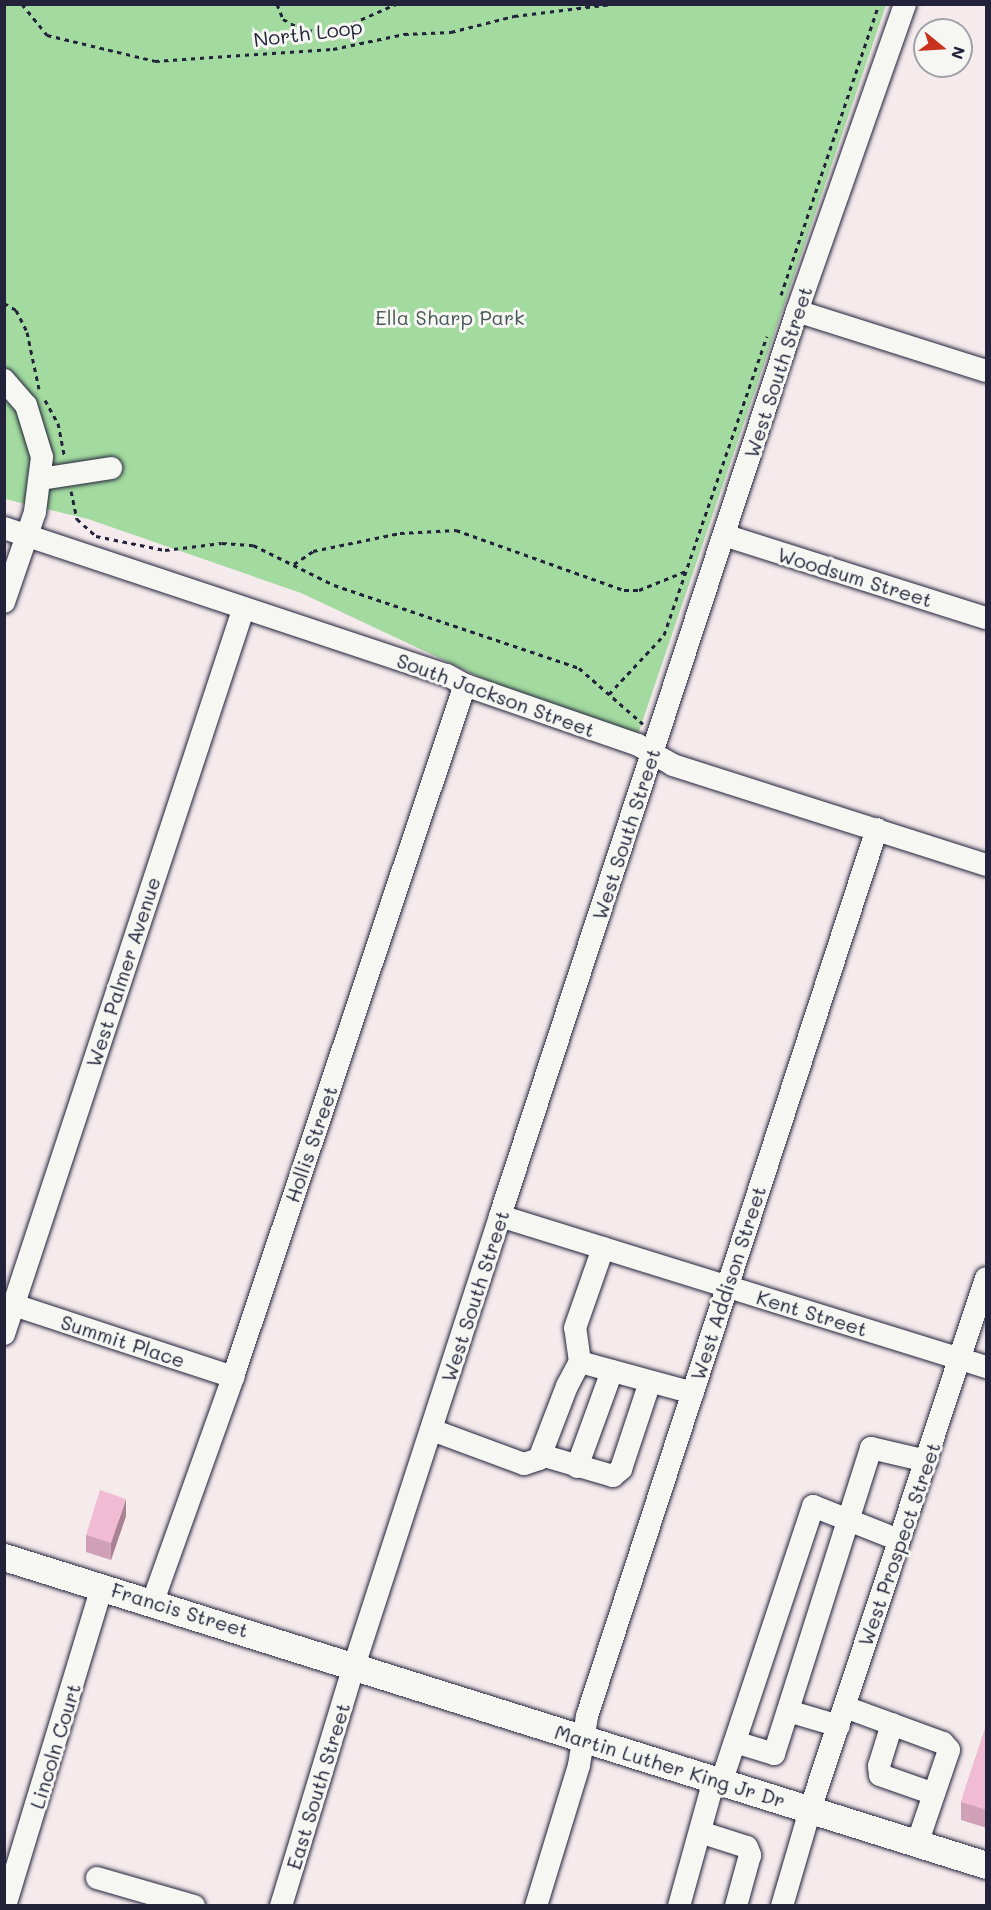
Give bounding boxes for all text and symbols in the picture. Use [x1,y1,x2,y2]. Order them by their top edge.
street label: North Loop [252,14,364,52]
north arrow [913,18,973,78]
text: N [947,44,971,62]
street label: West South Street [739,283,817,461]
park label: Ella Sharp Park [375,305,525,329]
street label: Woodsum Street [775,542,935,612]
street label: South Jackson Street [394,648,598,742]
street label: West South Street [587,745,665,923]
street label: West Palmer Avenue [81,874,165,1070]
street label: Hollis Street [280,1082,342,1206]
street label: West Addison Street [685,1183,771,1383]
street label: West South Street [436,1207,514,1385]
street label: Kent Street [754,1285,870,1341]
street label: Summit Place [58,1310,188,1372]
street label: West Prospect Street [853,1439,945,1649]
street label: Francis Street [108,1578,252,1642]
street label: Lincoln Court [25,1680,85,1812]
street label: East South Street [281,1700,355,1872]
street label: Martin Luther King Jr Dr [552,1719,788,1813]

